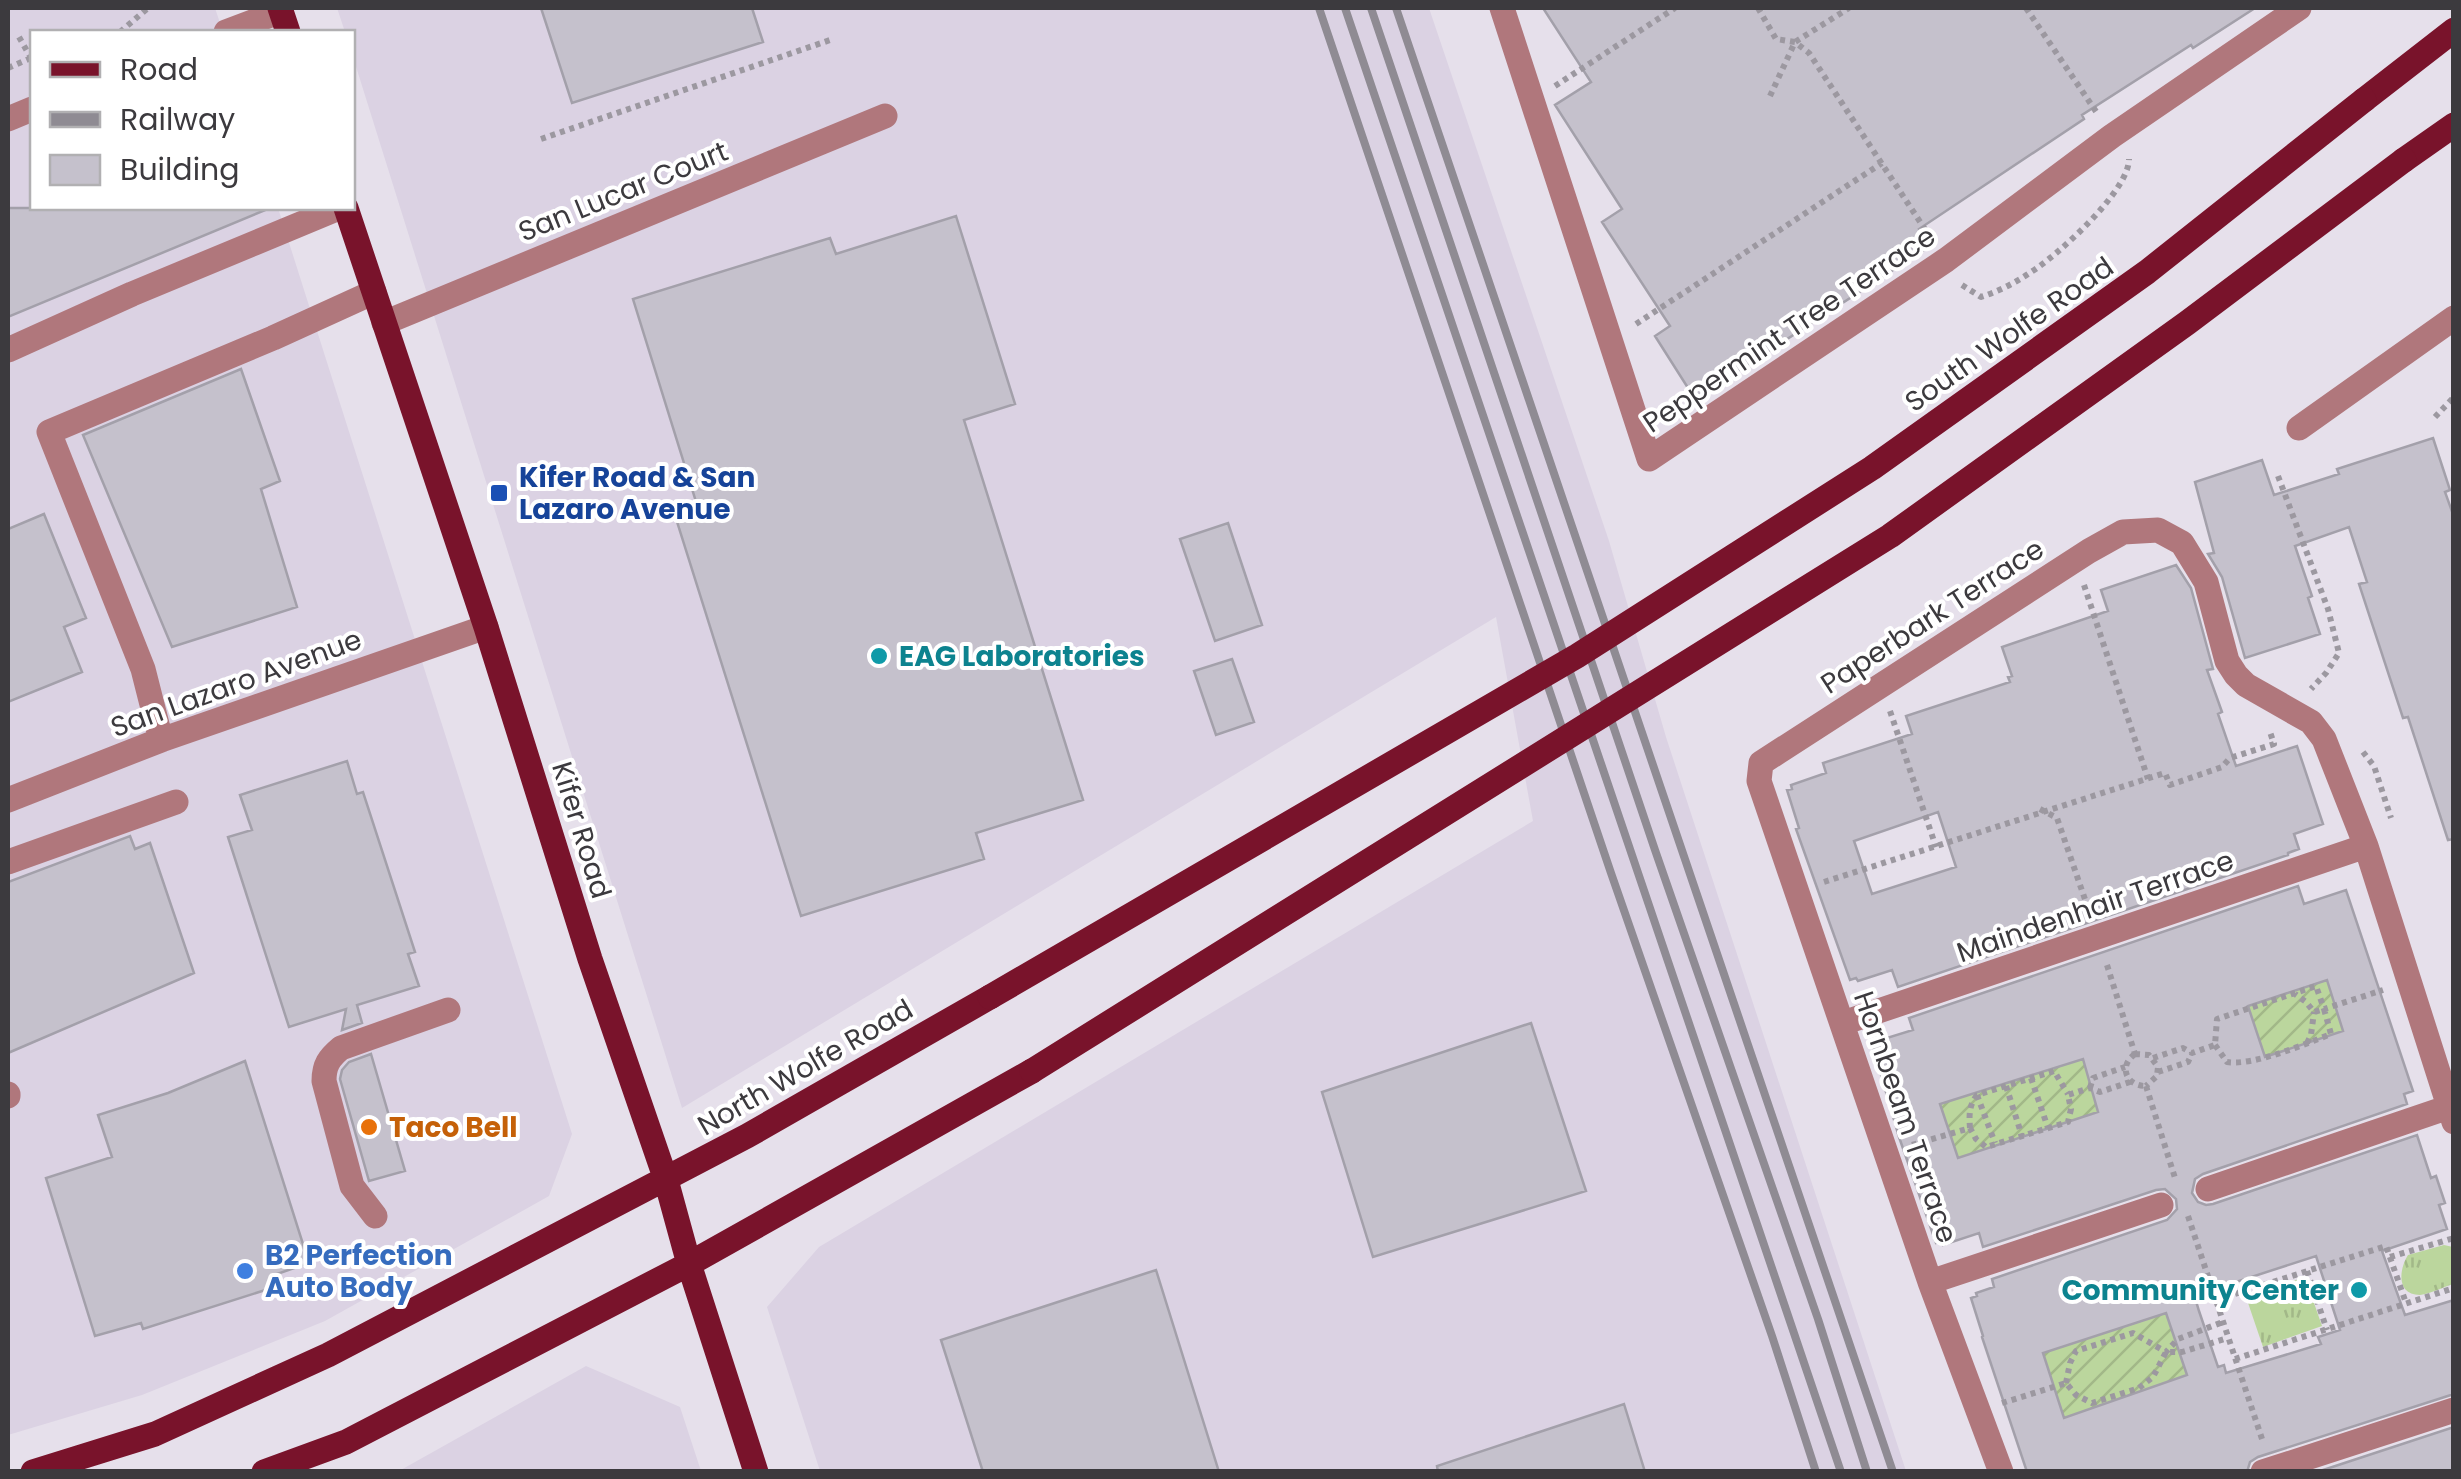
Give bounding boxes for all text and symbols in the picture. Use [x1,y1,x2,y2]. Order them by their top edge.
legend [30,30,355,210]
text: Road [120,48,198,91]
text: Railway [120,98,235,141]
street label: San Lucar Court [513,132,734,251]
text: Building [120,148,240,191]
street label: Peppermint Tree Terrace [1635,217,1943,442]
street label: South Wolfe Road [1897,248,2122,421]
place label: Kifer Road & San Lazaro Avenue [519,458,755,529]
marker: Kifer Road & San Lazaro Avenue [488,482,510,504]
street label: Paperbark Terrace [1813,530,2051,703]
street label: San Lazaro Avenue [105,620,367,747]
place label: EAG Laboratories [899,637,1145,676]
marker: EAG Laboratories [868,645,890,667]
street label: Kifer Road [542,757,621,903]
street label: Maindenhair Terrace [1952,841,2239,972]
street label: Hornbeam Terrace [1844,986,1967,1248]
street label: North Wolfe Road [690,990,920,1145]
place label: Taco Bell [389,1108,518,1147]
marker: Taco Bell [358,1116,380,1138]
place label: B2 Perfection Auto Body [265,1236,453,1307]
marker: B2 Perfection Auto Body [234,1260,256,1282]
place label: Community Center [2061,1271,2339,1310]
marker: Community Center [2348,1279,2370,1301]

